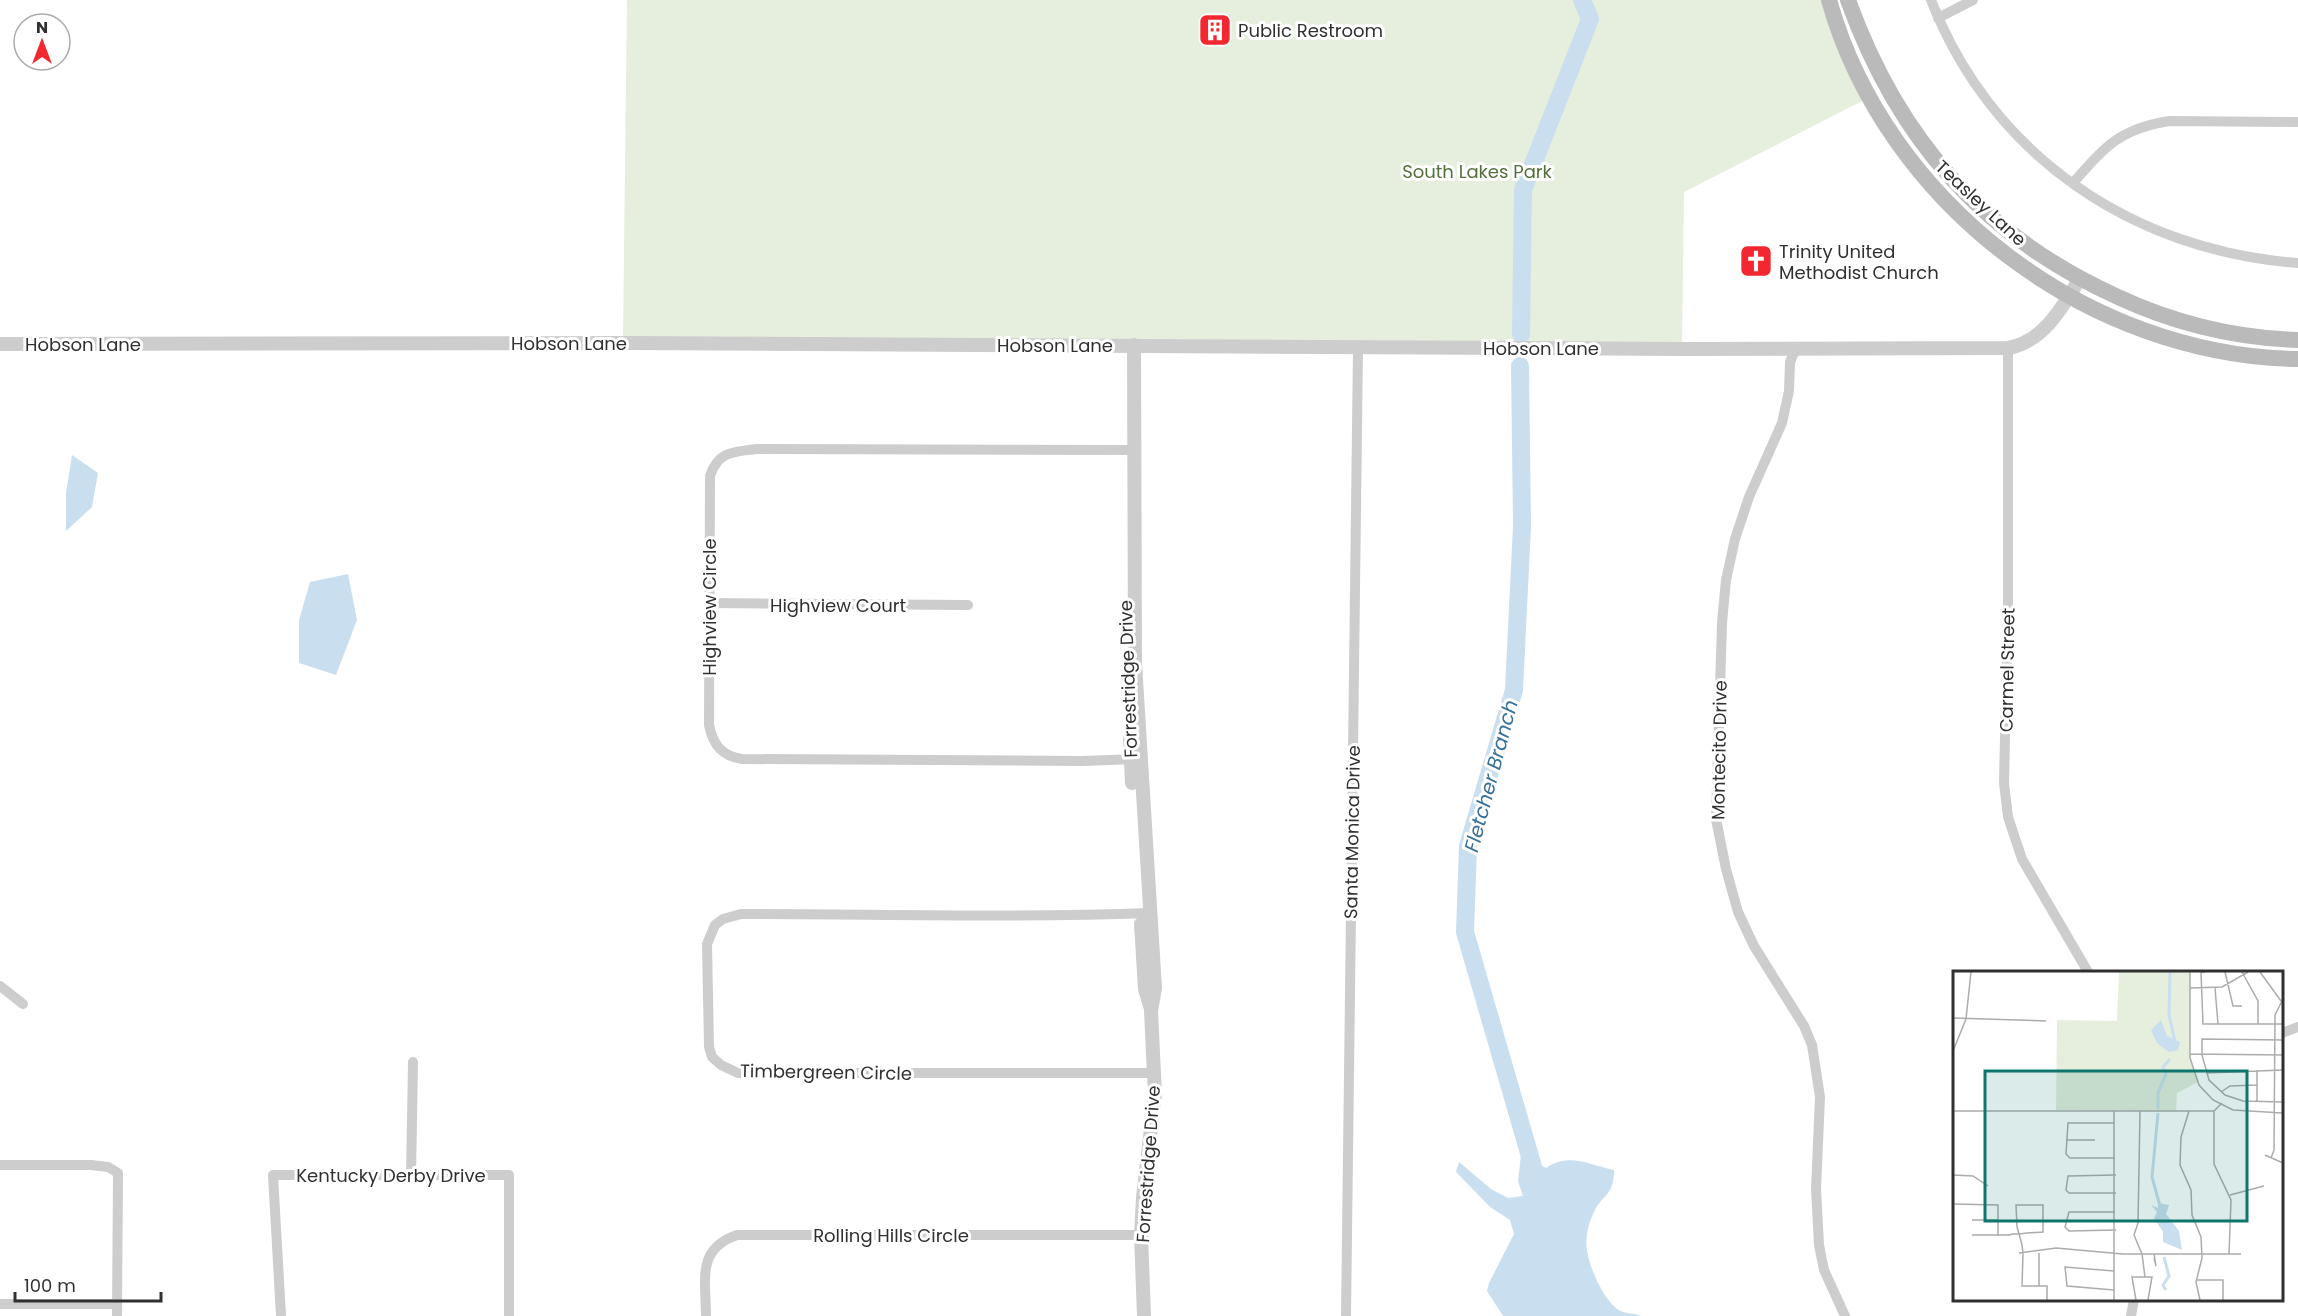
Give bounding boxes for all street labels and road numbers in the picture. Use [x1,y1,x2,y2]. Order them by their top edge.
street label: Teasley Lane [1930,154,2032,252]
street label: Hobson Lane [511,331,627,356]
street label: Hobson Lane [25,332,141,357]
street label: Hobson Lane [997,333,1113,358]
street label: Hobson Lane [1483,336,1599,361]
street label: Highview Circle [697,538,722,676]
street label: Highview Court [770,593,906,618]
street label: Forrestridge Drive [1113,600,1143,758]
street label: Carmel Street [1993,608,2021,732]
street label: Montecito Drive [1705,680,1733,820]
street label: Santa Monica Drive [1338,745,1366,919]
street label: Timbergreen Circle [740,1058,912,1086]
street label: Forrestridge Drive [1130,1084,1166,1244]
street label: Kentucky Derby Drive [296,1163,486,1188]
street label: Rolling Hills Circle [813,1223,969,1248]

